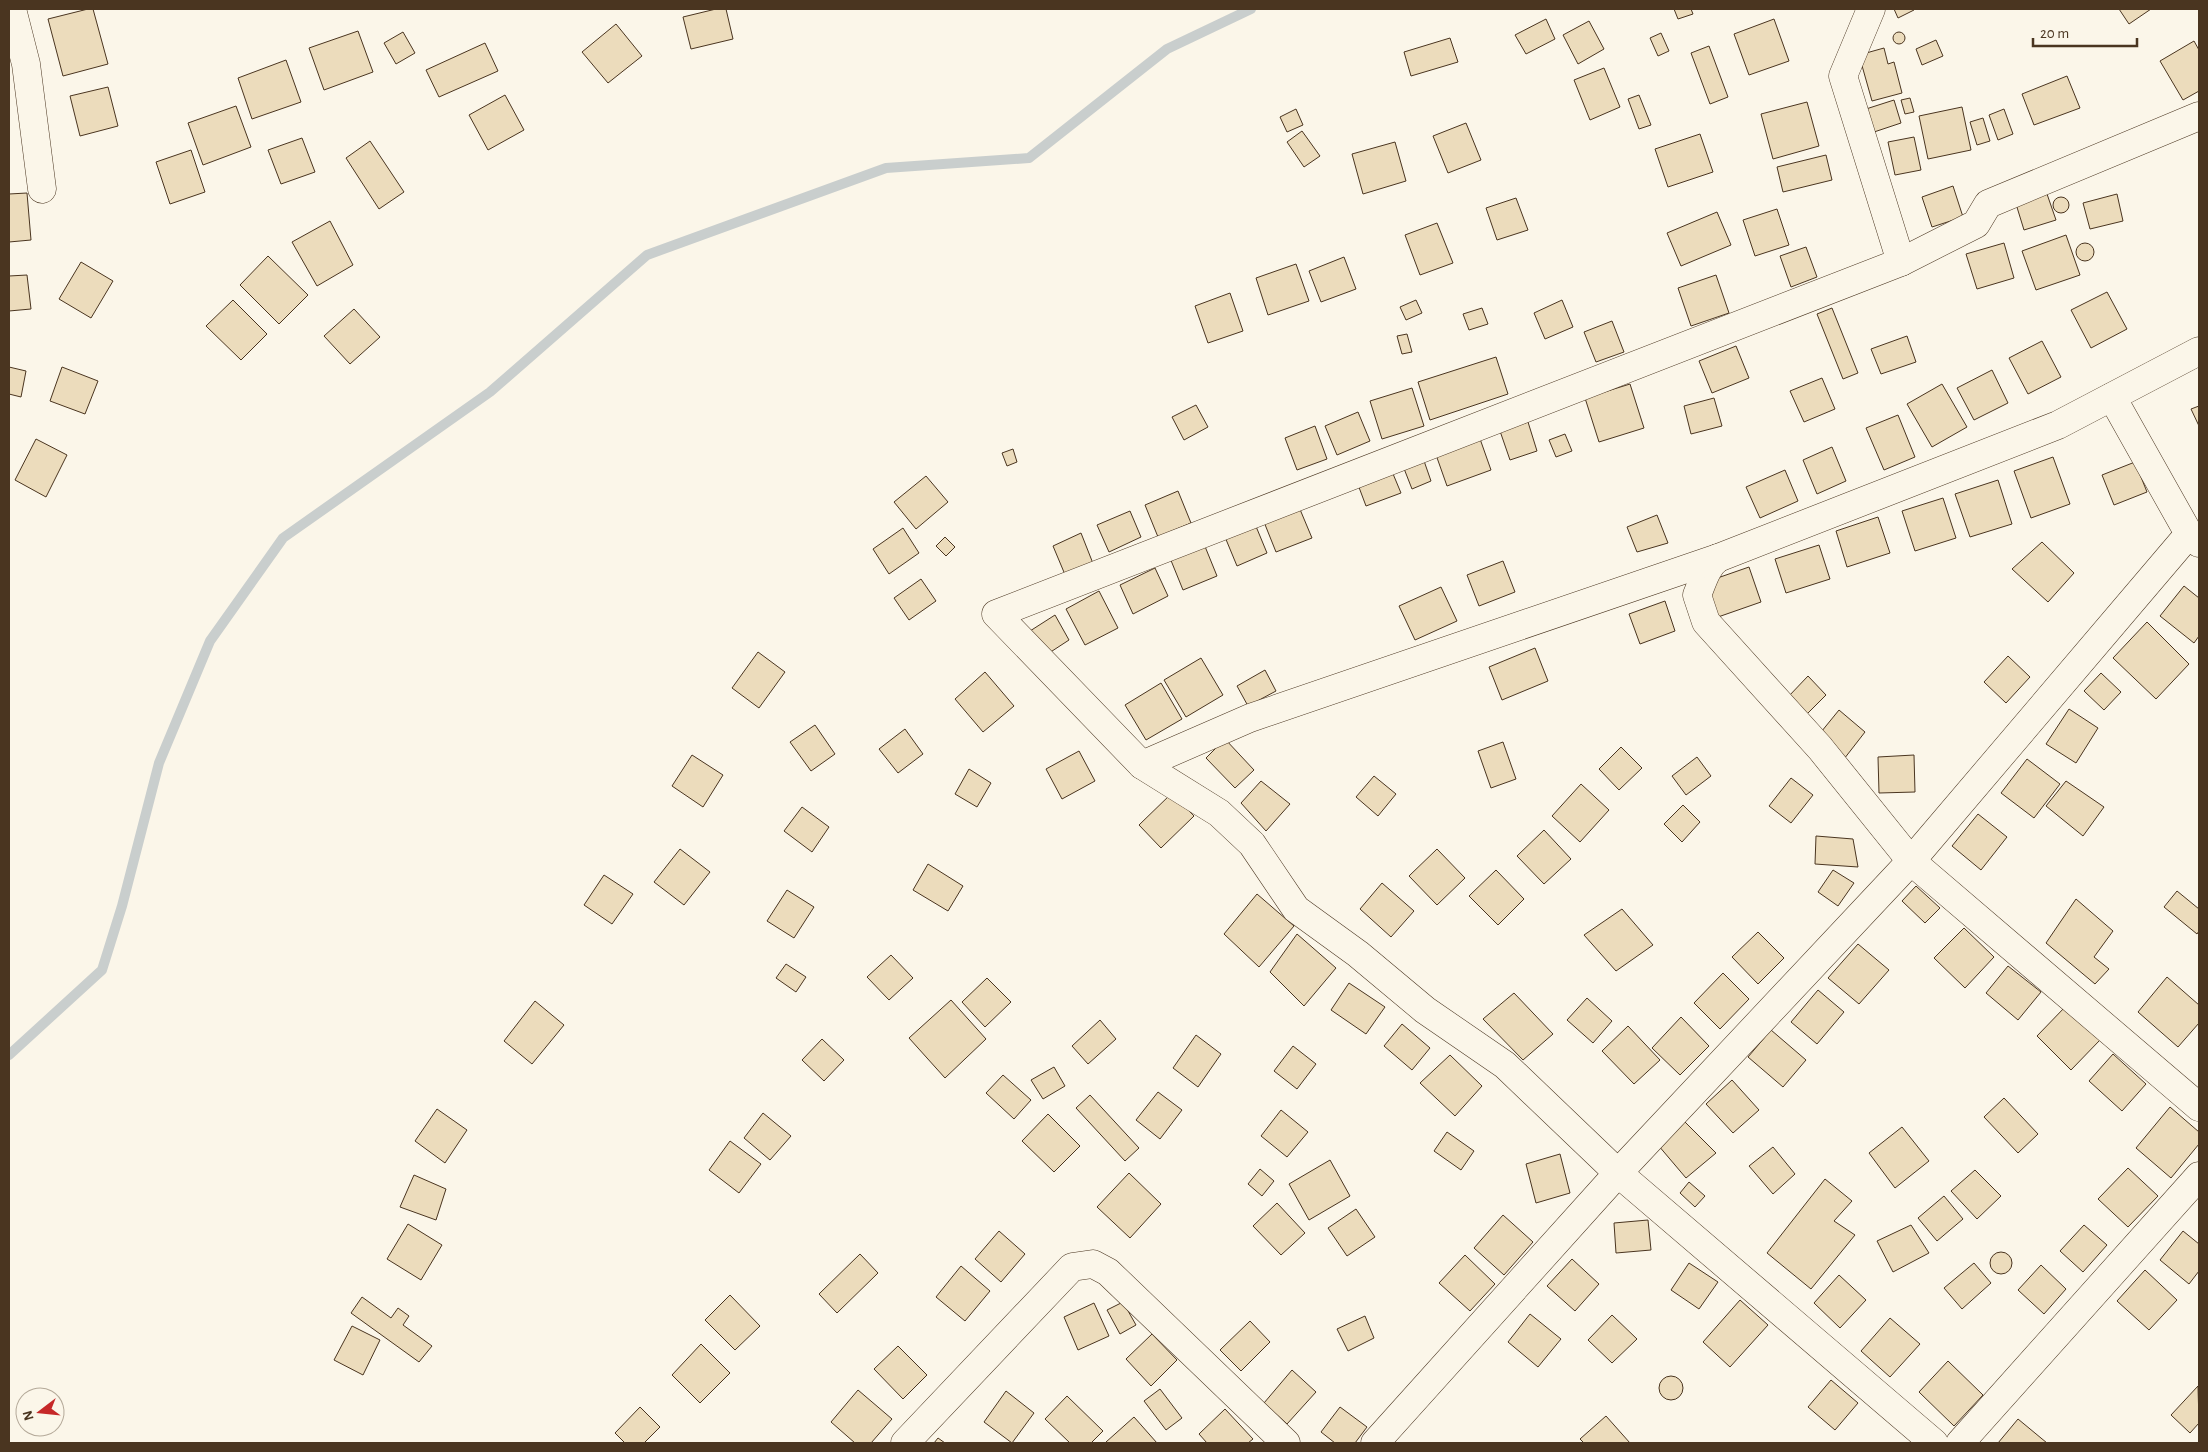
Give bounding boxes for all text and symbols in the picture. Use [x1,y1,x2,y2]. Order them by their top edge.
scale bar [2033,15,2137,47]
text: 20 m [2040,26,2069,41]
north arrow [15,1387,65,1437]
text: N [20,1409,37,1422]

